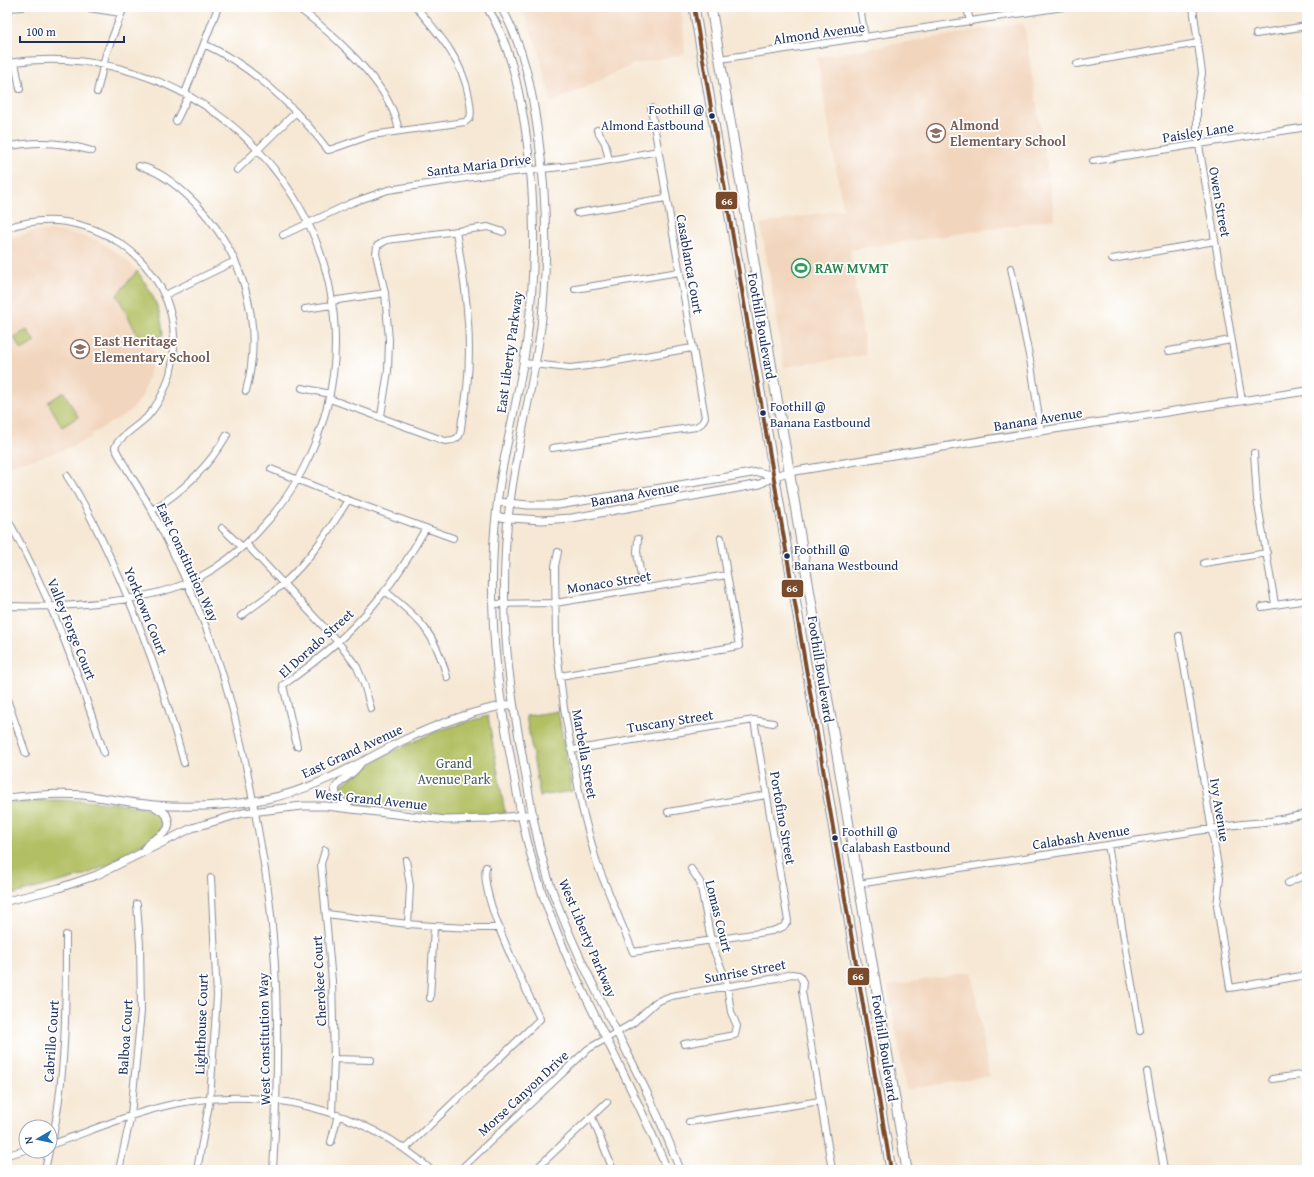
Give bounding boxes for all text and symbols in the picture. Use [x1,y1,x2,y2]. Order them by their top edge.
street label: Almond Avenue [772,17,867,49]
scale bar [20,18,124,44]
text: 100 m [26,23,56,40]
place label: Foothill @ Almond Eastbound [601,100,704,135]
marker: Foothill @ Almond Eastbound [707,111,717,121]
place label: Almond Elementary School [950,115,1067,151]
street label: Paisley Lane [1161,116,1236,148]
school or university icon: Almond Elementary School [925,122,947,144]
street label: Santa Maria Drive [426,149,533,181]
street label: Owen Street [1204,165,1236,239]
line badge: 66 [715,191,738,210]
text: 66 [721,193,733,209]
street label: Casablanca Court [671,213,709,316]
sports icon: RAW MVMT [790,257,812,279]
place label: RAW MVMT [815,258,889,278]
street label: Foothill Boulevard [743,271,781,381]
street label: East Liberty Parkway [491,290,527,414]
place label: East Heritage Elementary School [94,331,211,367]
school or university icon: East Heritage Elementary School [69,338,91,360]
place label: Foothill @ Banana Eastbound [770,397,870,432]
street label: Banana Avenue [992,402,1084,436]
marker: Foothill @ Banana Eastbound [758,408,768,418]
street label: Banana Avenue [589,476,681,512]
street label: East Constitution Way [152,499,224,625]
place label: Foothill @ Banana Westbound [794,540,898,575]
marker: Foothill @ Banana Westbound [782,551,792,561]
street label: Yorktown Court [119,564,173,658]
street label: Monaco Street [565,565,653,599]
street label: Valley Forge Court [42,575,102,683]
line badge: 66 [781,579,804,598]
text: 66 [786,580,798,596]
street label: El Dorado Street [274,604,358,682]
street label: Foothill Boulevard [803,614,839,724]
street label: Tuscany Street [625,704,715,738]
street label: Marbella Street [567,708,603,800]
street label: East Grand Avenue [298,719,406,783]
park label: Grand Avenue Park [417,753,491,789]
street label: Portofino Street [765,770,801,866]
street label: Ivy Avenue [1205,777,1235,844]
street label: West Grand Avenue [314,783,429,815]
street label: Calabash Avenue [1031,819,1131,855]
place label: Foothill @ Calabash Eastbound [842,822,950,857]
marker: Foothill @ Calabash Eastbound [830,833,840,843]
street label: West Liberty Parkway [554,876,622,1000]
street label: Lomas Court [700,878,738,954]
street label: Cherokee Court [307,935,331,1027]
street label: Sunrise Street [703,954,787,988]
line badge: 66 [847,967,870,986]
text: 66 [852,968,864,984]
street label: West Constitution Way [253,972,275,1106]
street label: Lighthouse Court [189,973,213,1075]
street label: Foothill Boulevard [867,993,903,1103]
street label: Cabrillo Court [38,999,64,1083]
street label: Balboa Court [112,999,138,1075]
street label: Morse Canyon Drive [473,1045,573,1141]
north arrow [18,1119,58,1159]
text: N [20,1135,37,1145]

